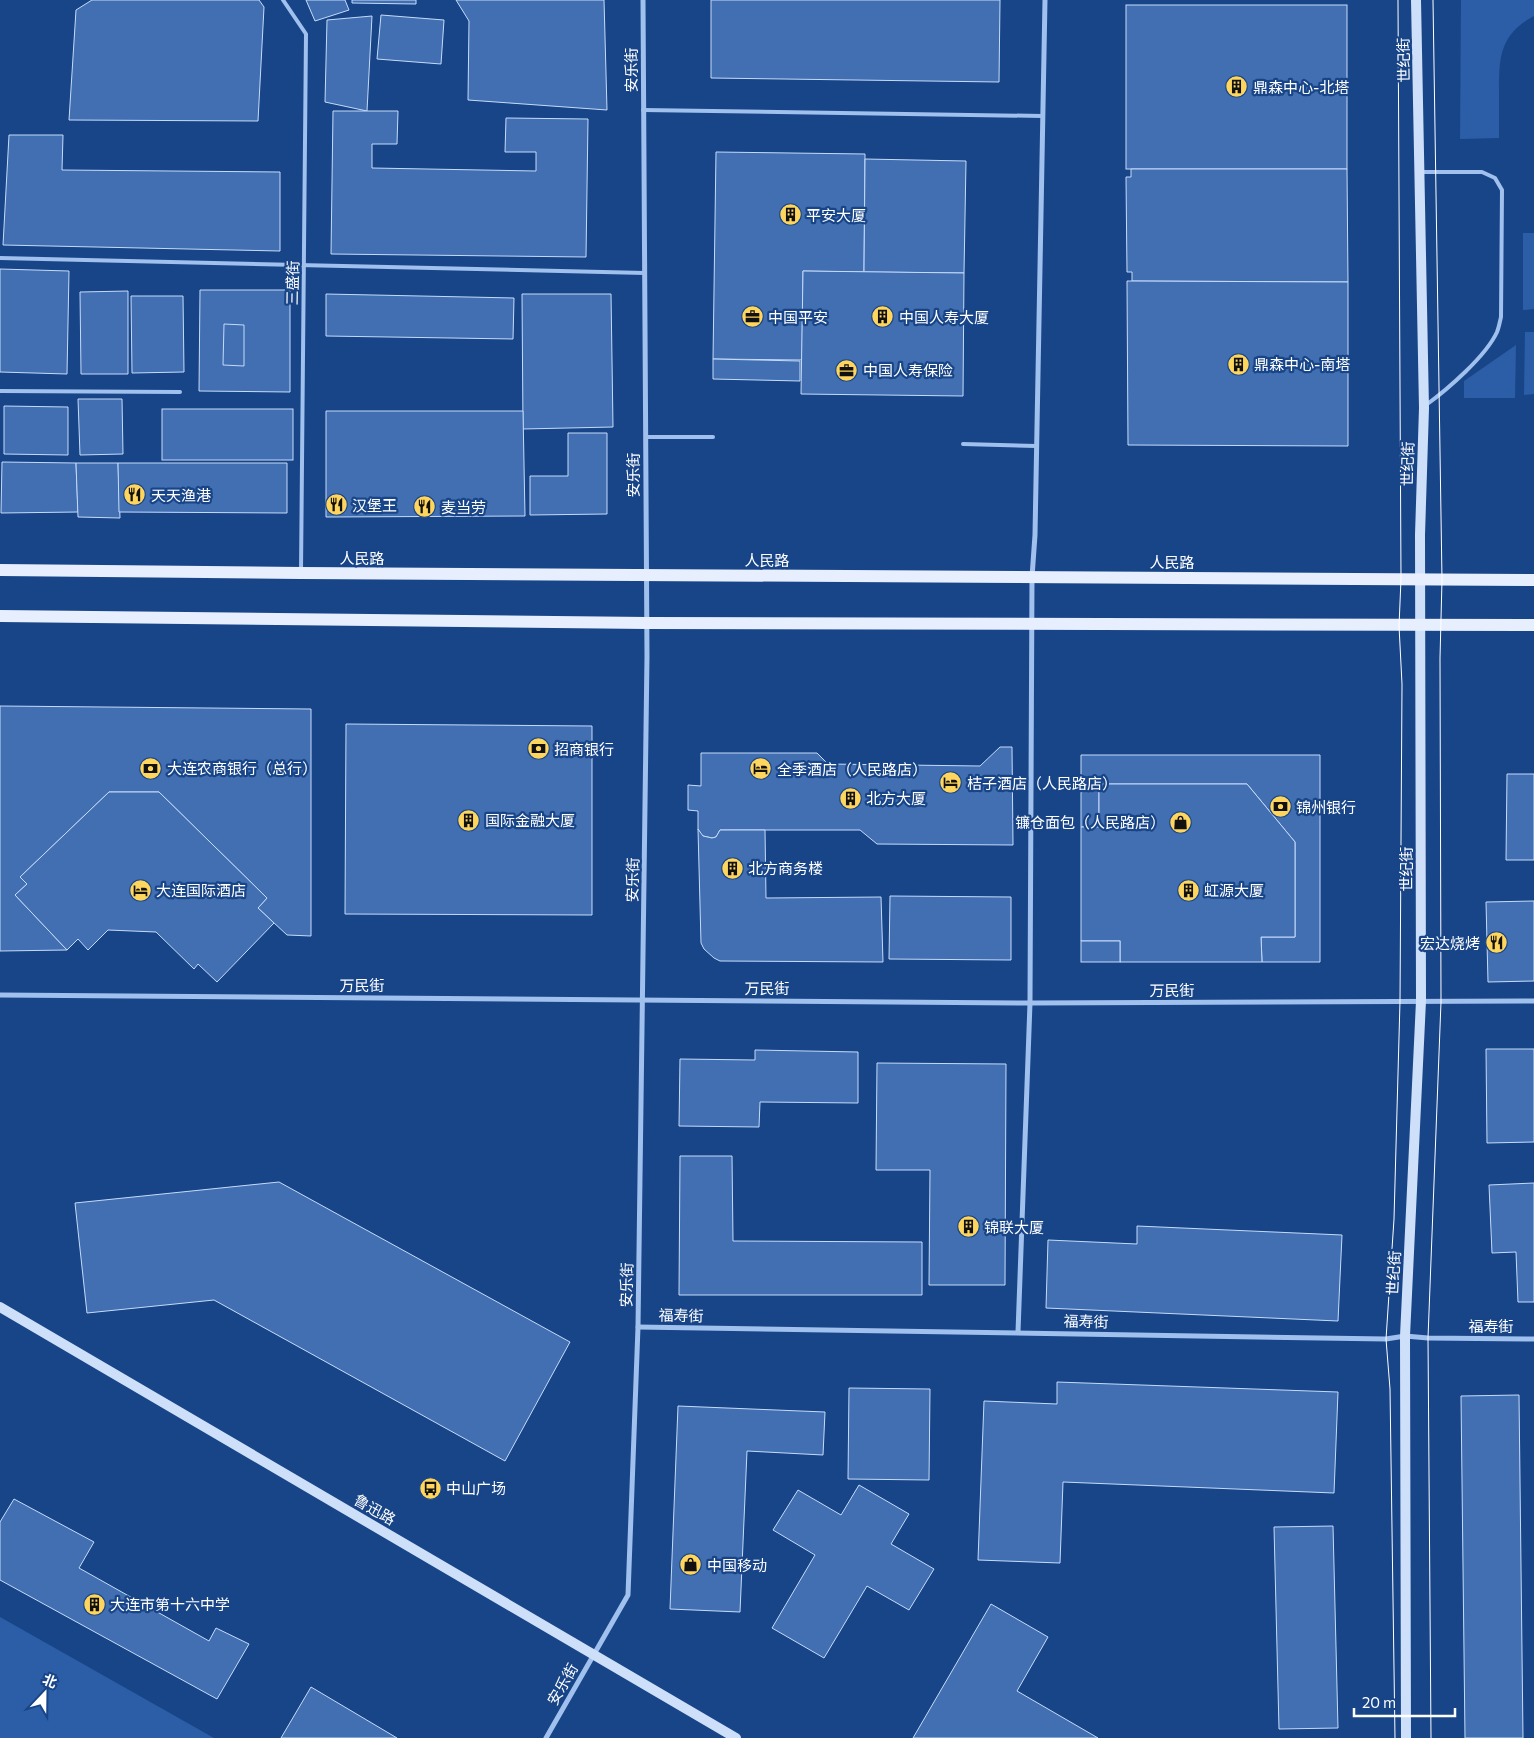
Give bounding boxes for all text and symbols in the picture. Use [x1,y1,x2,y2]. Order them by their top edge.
street label: 世纪街 [1394,37,1412,83]
street label: 安乐街 [622,47,640,93]
building icon: 鼎森中心-北塔 [1225,75,1249,99]
place label: 鼎森中心-北塔 [1253,78,1349,96]
building icon: 平安大厦 [778,203,802,227]
place label: 平安大厦 [806,206,866,224]
street label: 三盛街 [283,260,301,306]
office icon: 中国平安 [740,305,764,329]
building icon: 中国人寿大厦 [871,305,895,329]
place label: 中国平安 [768,308,828,326]
place label: 中国人寿大厦 [899,308,989,326]
building icon: 鼎森中心-南塔 [1226,352,1250,376]
place label: 鼎森中心-南塔 [1254,355,1350,373]
office icon: 中国人寿保险 [835,358,859,382]
place label: 中国人寿保险 [863,361,953,379]
street label: 世纪街 [1398,441,1416,487]
street label: 安乐街 [624,452,642,498]
restaurant icon: 天天渔港 [123,483,147,507]
place label: 天天渔港 [151,486,211,504]
restaurant icon: 汉堡王 [324,493,348,517]
restaurant icon: 麦当劳 [413,495,437,519]
place label: 汉堡王 [352,496,397,514]
place label: 麦当劳 [441,498,486,516]
street label: 人民路 [339,549,385,567]
street label: 人民路 [744,551,790,569]
street label: 人民路 [1149,553,1195,571]
bank icon: 招商银行 [526,737,550,761]
place label: 招商银行 [554,740,614,758]
bank icon: 大连农商银行（总行） [139,756,163,780]
hotel icon: 全季酒店（人民路店） [749,757,773,781]
place label: 大连农商银行（总行） [167,759,317,777]
place label: 全季酒店（人民路店） [777,760,927,778]
hotel icon: 桔子酒店（人民路店） [939,771,963,795]
place label: 桔子酒店（人民路店） [967,774,1117,792]
building icon: 北方大厦 [838,786,862,810]
place label: 北方大厦 [866,789,926,807]
bank icon: 锦州银行 [1268,795,1292,819]
place label: 锦州银行 [1296,798,1356,816]
building icon: 国际金融大厦 [457,808,481,832]
shop icon: 镰仓面包（人民路店） [1169,810,1193,834]
place label: 国际金融大厦 [485,811,575,829]
place label: 镰仓面包（人民路店） [1015,813,1165,831]
street label: 世纪街 [1397,846,1415,892]
building icon: 北方商务楼 [720,856,744,880]
street label: 安乐街 [623,857,641,903]
place label: 北方商务楼 [748,859,823,877]
hotel icon: 大连国际酒店 [128,878,152,902]
building icon: 虹源大厦 [1176,878,1200,902]
place label: 大连国际酒店 [156,881,246,899]
place label: 虹源大厦 [1204,881,1264,899]
restaurant icon: 宏达烧烤 [1484,931,1508,955]
place label: 宏达烧烤 [1420,934,1480,952]
street label: 万民街 [339,976,385,994]
street label: 万民街 [744,979,790,997]
street label: 万民街 [1149,981,1195,999]
building icon: 锦联大厦 [956,1215,980,1239]
place label: 锦联大厦 [984,1218,1044,1236]
street label: 世纪街 [1383,1250,1403,1296]
street label: 安乐街 [617,1262,635,1308]
street label: 福寿街 [658,1306,704,1324]
street label: 福寿街 [1063,1312,1109,1330]
street label: 福寿街 [1468,1317,1514,1335]
bus stop icon: 中山广场 [418,1476,442,1500]
place label: 中山广场 [446,1479,506,1497]
street label: 鲁迅路 [351,1490,399,1528]
shop icon: 中国移动 [679,1553,703,1577]
place label: 中国移动 [707,1556,767,1574]
building icon: 大连市第十六中学 [82,1592,106,1616]
place label: 大连市第十六中学 [110,1595,230,1613]
street label: 安乐街 [543,1660,581,1708]
north arrow [20,1668,70,1718]
text: 北 [40,1670,60,1691]
scale bar [1354,1686,1455,1718]
text: 20 m [1362,1693,1396,1711]

